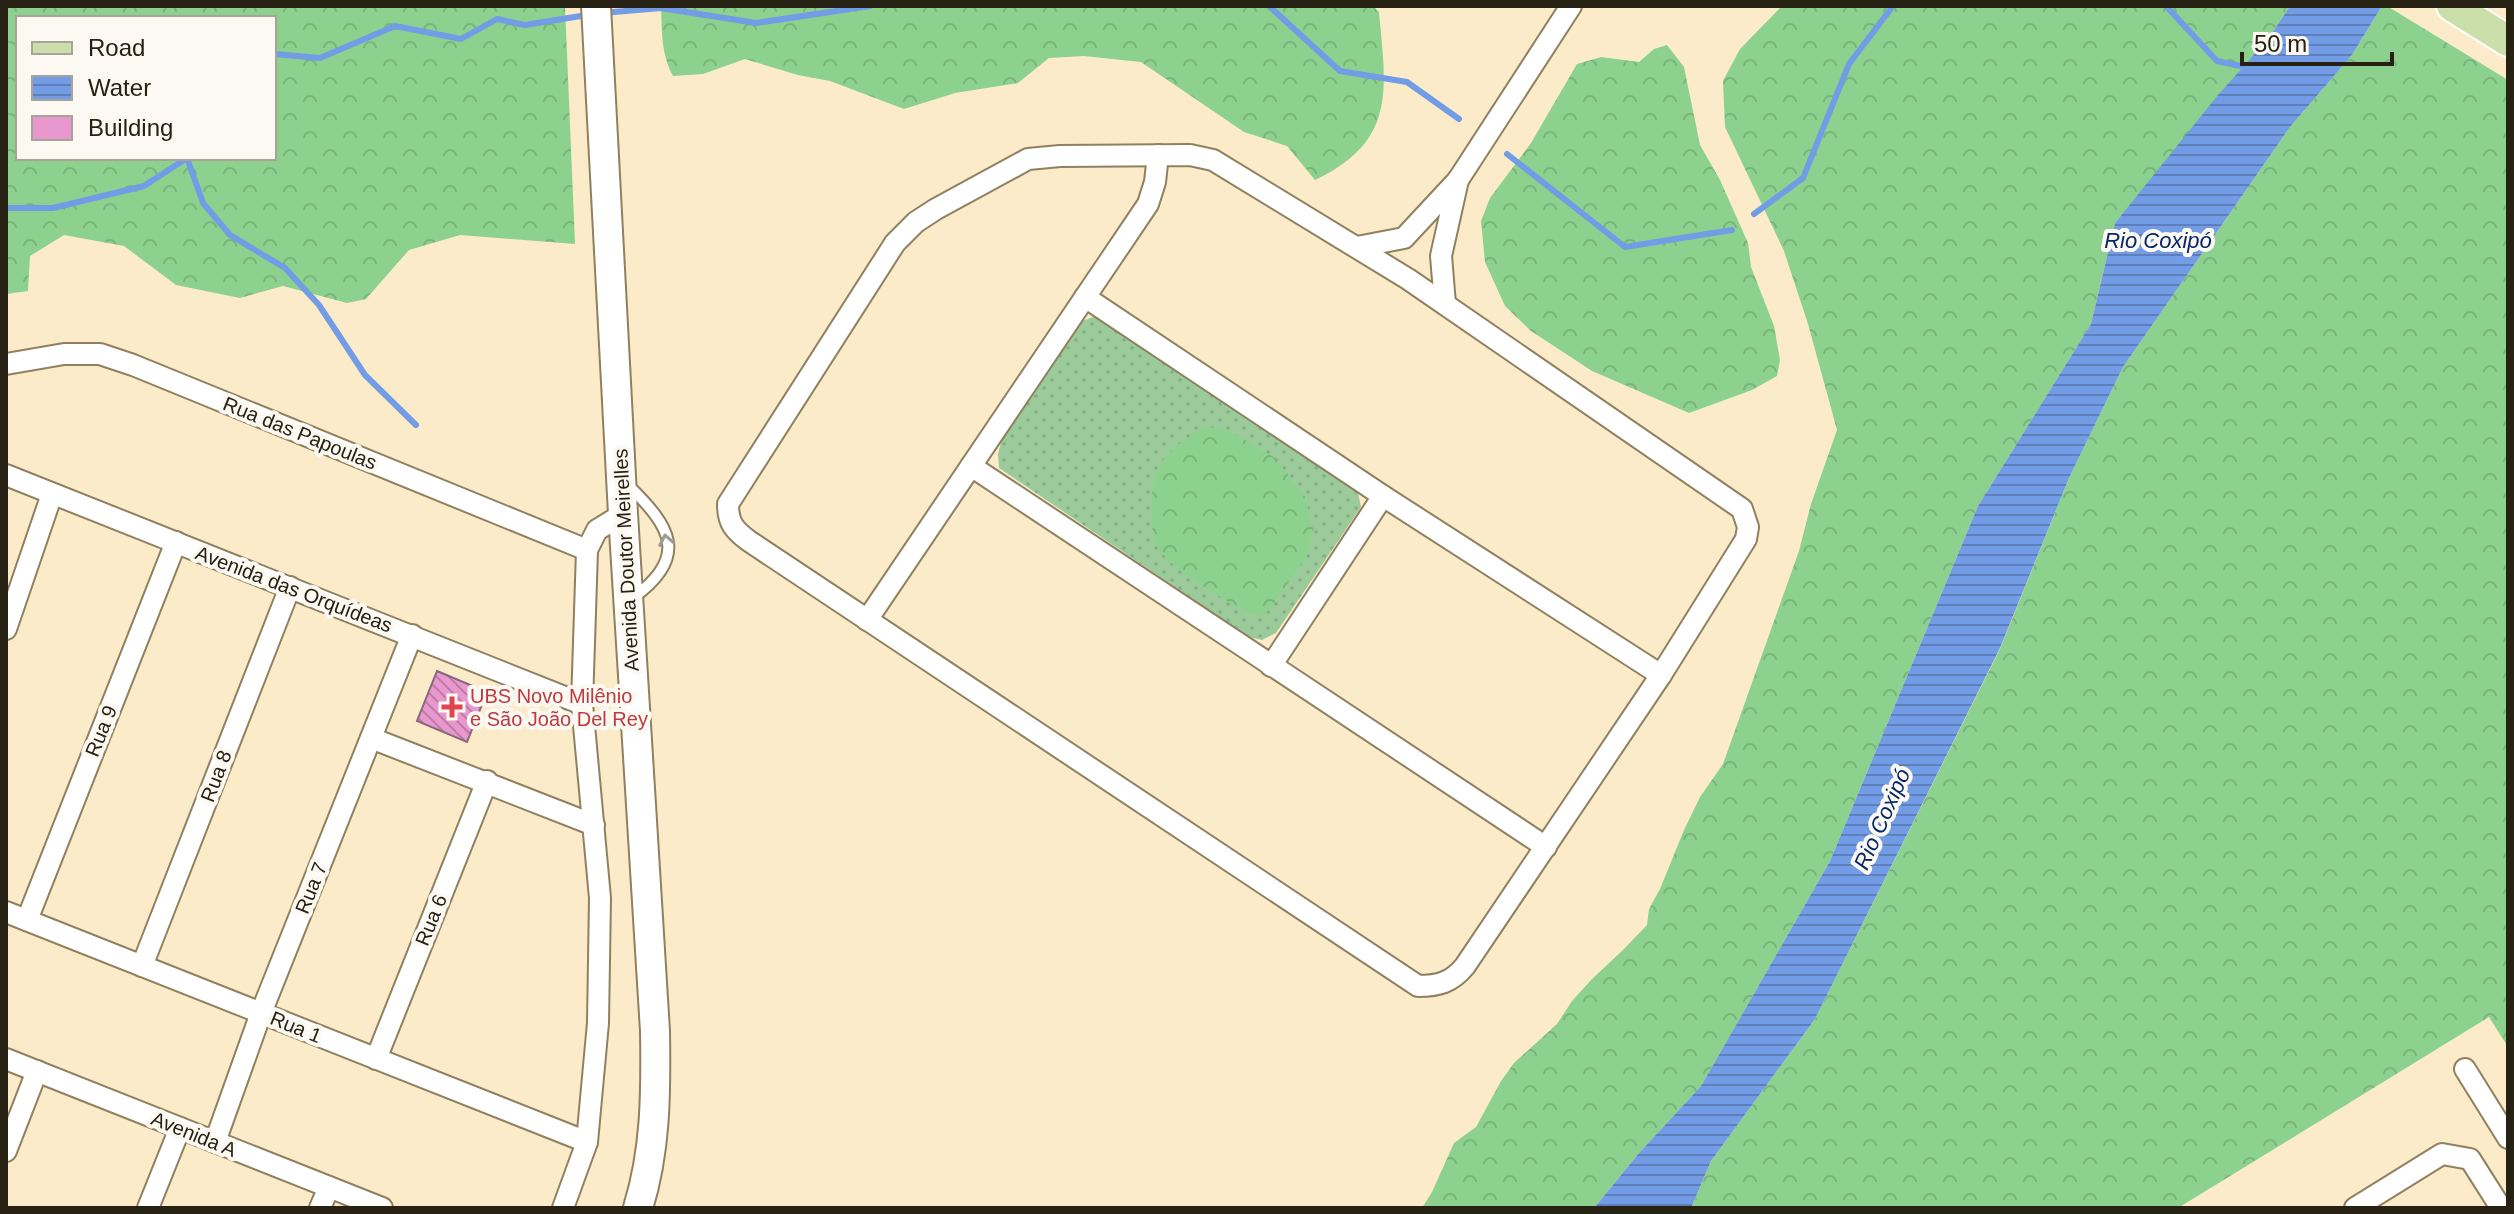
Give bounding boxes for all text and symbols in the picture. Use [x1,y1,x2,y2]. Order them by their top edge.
legend [16,16,276,160]
scale bar [2242,16,2392,66]
text: 50 m [2254,30,2307,57]
text: Road [88,34,145,61]
text: Water [88,74,151,101]
text: Building [88,114,173,141]
water label: Rio Coxipó [2104,228,2212,253]
street label: Rua das Papoulas [220,392,380,474]
street label: Avenida Doutor Meirelles [609,448,643,672]
one-way arrow [658,533,675,547]
street label: Avenida das Orquídeas [193,541,395,637]
place label: UBS Novo Milênio e São João Del Rey [470,685,648,730]
marker: UBS Novo Milênio e São João Del Rey [441,696,463,718]
street label: Rua 9 [81,702,121,760]
street label: Rua 8 [196,747,236,805]
water label: Rio Coxipó [1849,765,1915,873]
street label: Rua 7 [291,859,331,917]
street label: Rua 6 [411,891,451,949]
street label: Rua 1 [267,1007,325,1047]
street label: Avenida A [148,1107,240,1161]

